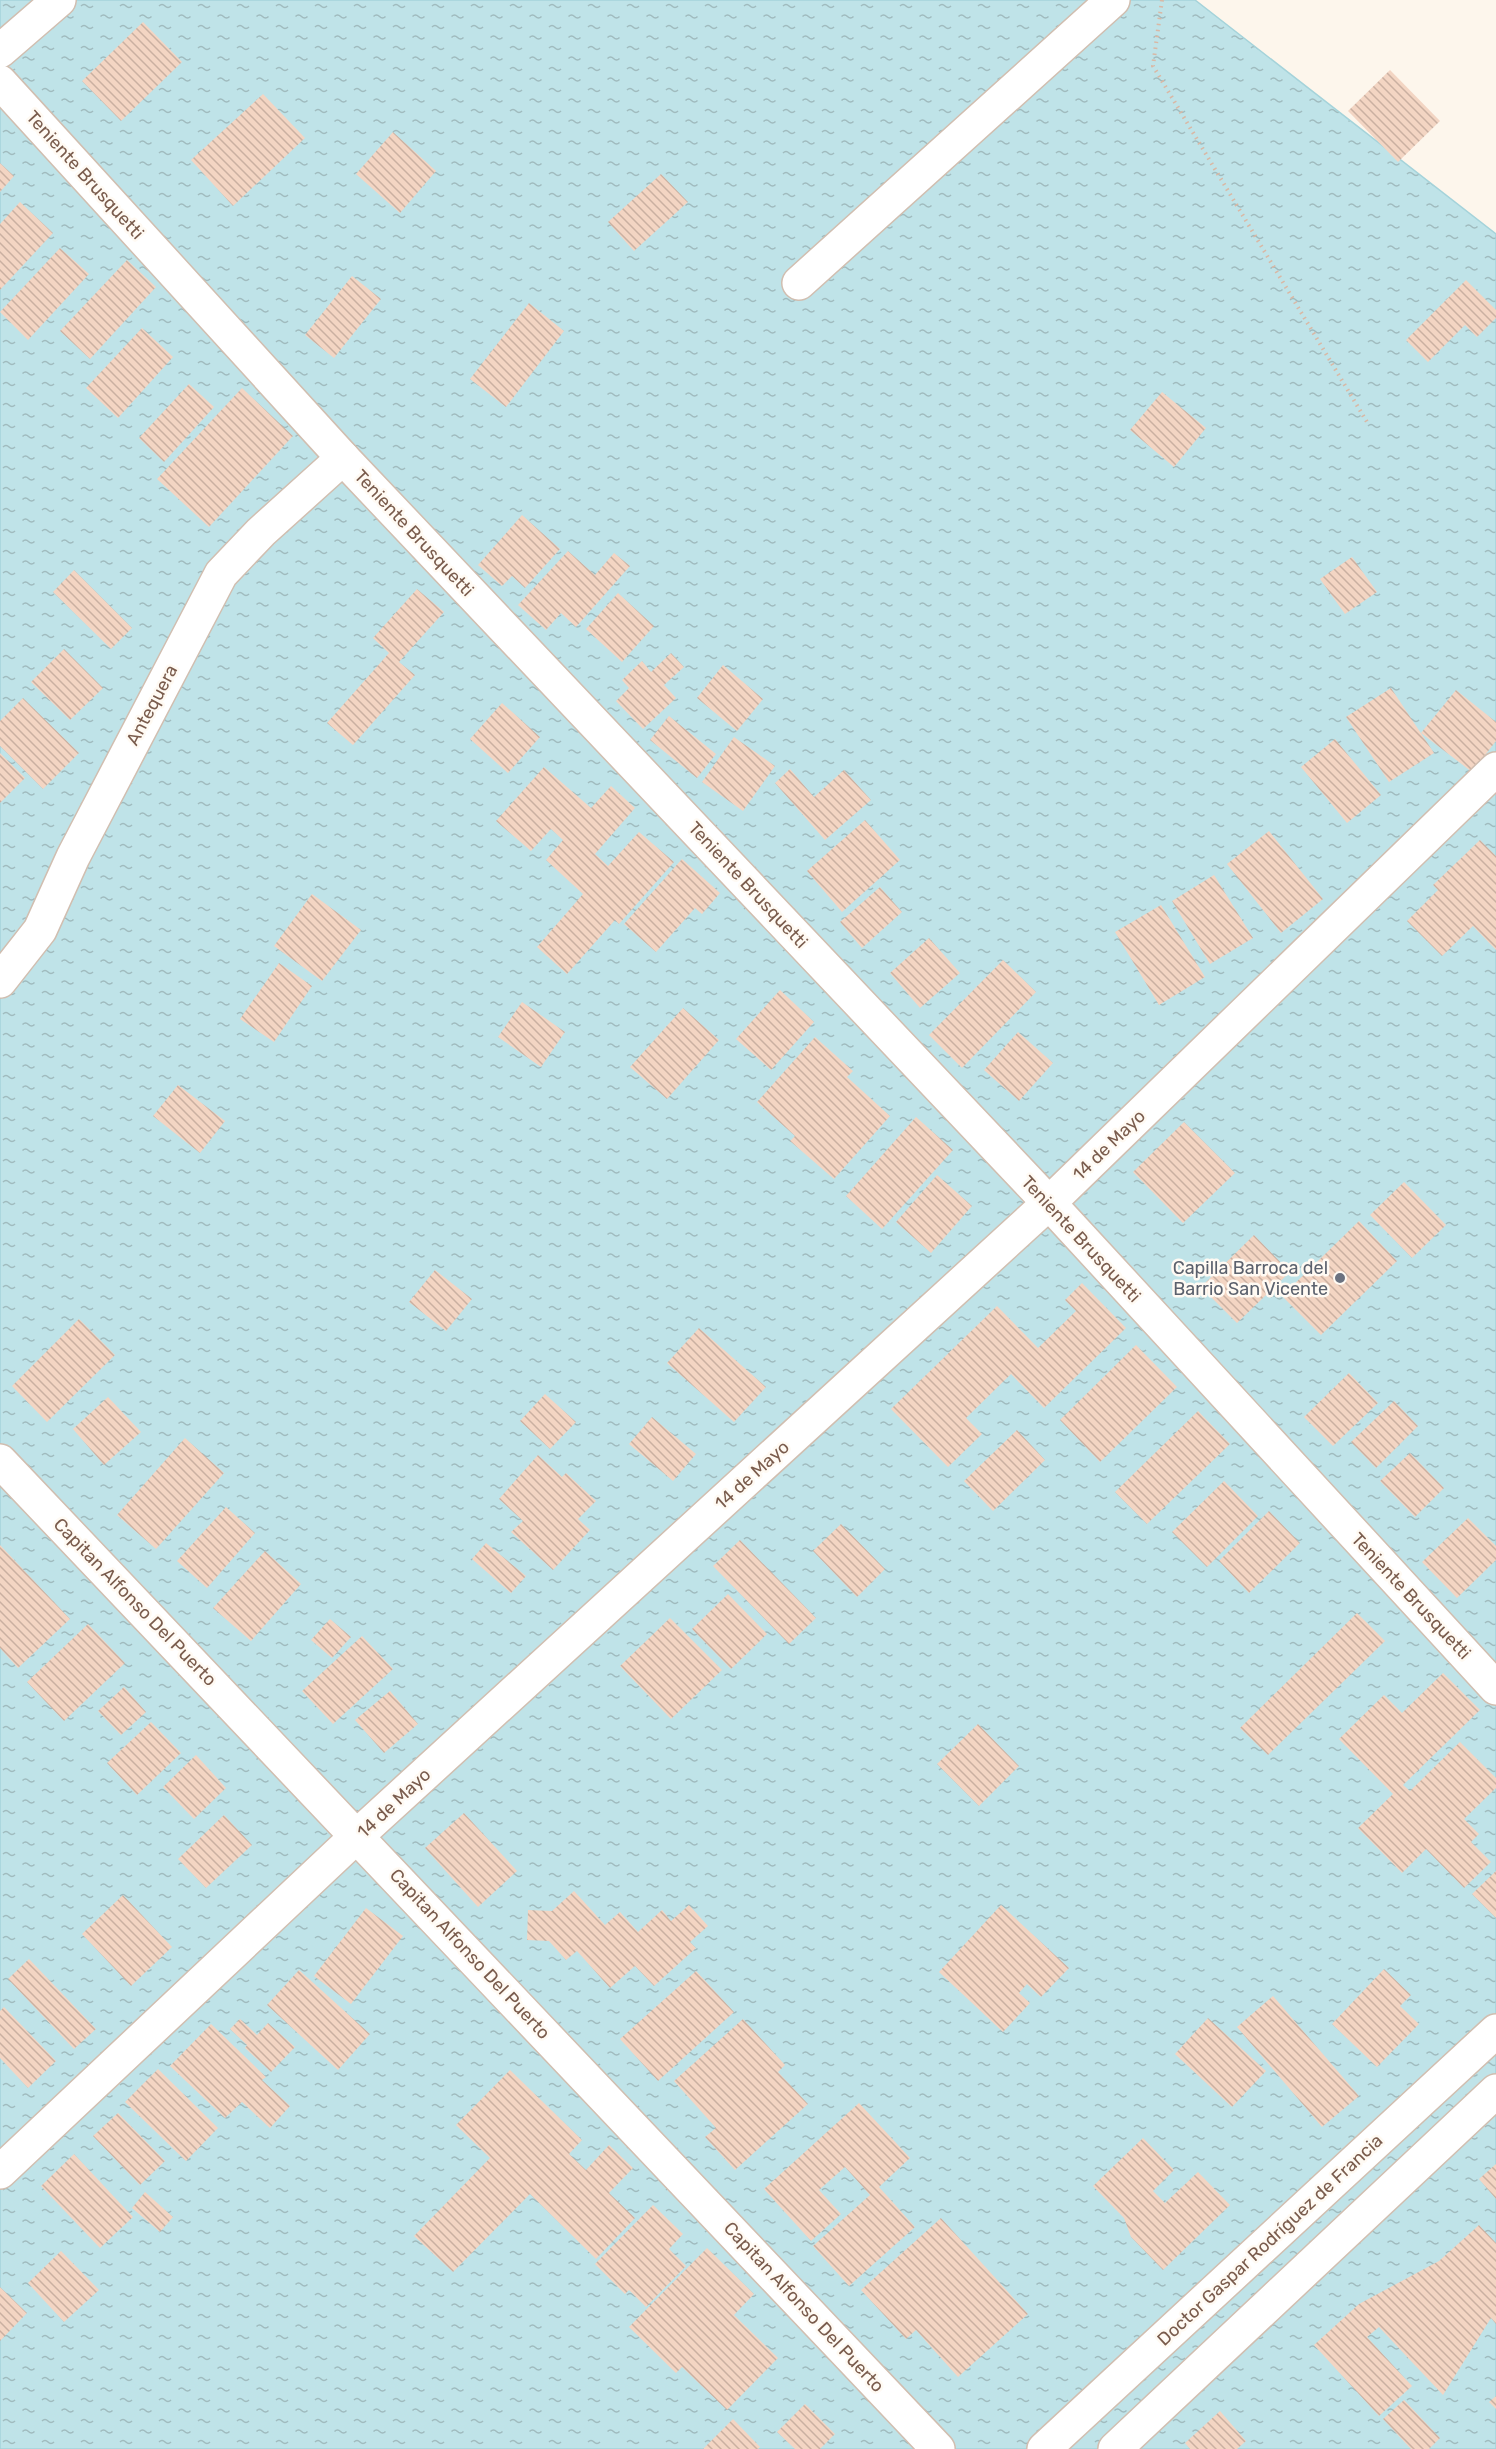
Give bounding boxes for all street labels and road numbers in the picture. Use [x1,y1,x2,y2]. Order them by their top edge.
street label: Teniente Brusquetti [22,106,148,244]
street label: Teniente Brusquetti [350,465,478,601]
street label: Antequera [122,661,182,749]
street label: Teniente Brusquetti [684,817,812,953]
street label: 14 de Mayo [1068,1105,1150,1185]
street label: Teniente Brusquetti [1017,1171,1145,1307]
street label: 14 de Mayo [710,1436,794,1514]
street label: Capitan Alfonso Del Puerto [49,1513,221,1691]
street label: Teniente Brusquetti [1347,1528,1475,1664]
street label: 14 de Mayo [353,1763,435,1843]
street label: Capitan Alfonso Del Puerto [385,1864,555,2044]
street label: Doctor Gaspar Rodríguez de Francia [1153,2130,1387,2350]
street label: Capitan Alfonso Del Puerto [719,2217,889,2397]

